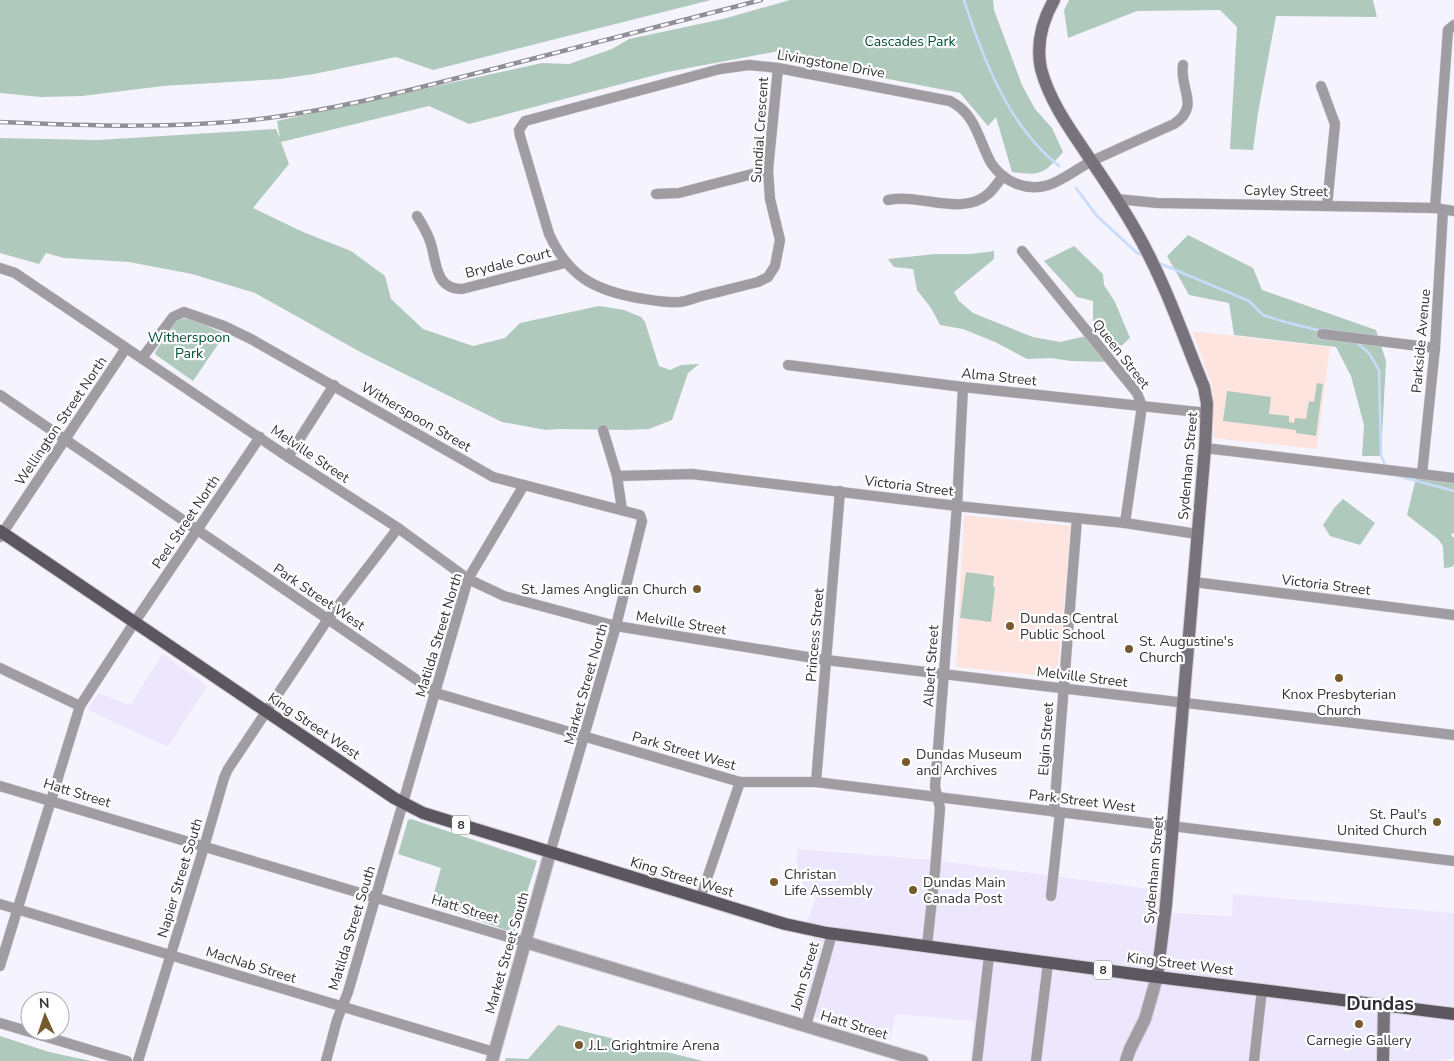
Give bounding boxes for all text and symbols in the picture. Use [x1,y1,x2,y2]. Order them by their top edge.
park label: Cascades Park [864,32,957,51]
street label: Livingstone Drive [776,45,886,83]
street label: Sundial Crescent [747,76,773,184]
street label: Cayley Street [1244,181,1328,201]
street label: Brydale Court [463,243,553,283]
street label: Parkside Avenue [1407,288,1435,394]
street label: Queen Street [1088,315,1154,393]
park label: Witherspoon Park [148,328,230,363]
street label: Wellington Street North [11,353,111,489]
street label: Alma Street [960,364,1038,390]
street label: Witherspoon Street [358,378,475,456]
street label: Sydenham Street [1174,411,1202,521]
street label: Melville Street [267,421,353,487]
street label: Peel Street North [148,471,224,573]
street label: Victoria Street [862,471,955,501]
street label: Park Street West [269,559,369,635]
street label: Victoria Street [1279,570,1372,600]
street label: Matilda Street North [411,571,467,699]
place label: St. James Anglican Church [521,580,687,599]
marker: St. James Anglican Church [691,583,703,595]
street label: Princess Street [801,587,829,683]
street label: Melville Street [634,606,728,640]
place label: Dundas Central Public School [1020,609,1119,644]
marker: Dundas Central Public School [1004,620,1016,632]
street label: Market Street North [560,621,612,747]
street label: Albert Street [919,624,943,708]
place label: St. Augustine's Church [1139,632,1234,667]
marker: St. Augustine's Church [1123,643,1135,655]
street label: Melville Street [1036,662,1129,692]
marker: Knox Presbyterian Church [1333,672,1345,684]
place label: Knox Presbyterian Church [1282,685,1396,720]
street label: King Street West [264,688,364,764]
street label: Elgin Street [1034,702,1058,776]
street label: Park Street West [630,727,738,775]
place label: Dundas Museum and Archives [916,745,1022,780]
marker: Dundas Museum and Archives [900,756,912,768]
street label: Hatt Street [41,774,113,812]
street label: Park Street West [1028,785,1136,817]
place label: St. Paul's United Church [1337,805,1427,840]
street label: Sydenham Street [1140,815,1168,925]
street label: Napier Street South [153,816,207,940]
road number: 8 [452,816,470,834]
marker: St. Paul's United Church [1431,816,1443,828]
street label: King Street West [628,852,736,902]
street label: Matilda Street South [324,863,380,993]
place label: Christan Life Assembly [784,865,874,900]
place label: Dundas Main Canada Post [923,873,1006,908]
marker: Christan Life Assembly [768,876,780,888]
marker: Dundas Main Canada Post [907,884,919,896]
street label: Hatt Street [429,890,501,928]
street label: Market Street South [480,890,534,1016]
street label: John Street [786,940,824,1013]
street label: MacNab Street [203,942,299,988]
street label: King Street West [1126,948,1234,980]
road number: 8 [1094,960,1112,980]
north arrow [20,991,70,1041]
district label: Dundas [1346,991,1414,1017]
text: N [39,994,50,1013]
street label: Hatt Street [818,1006,890,1044]
marker: Carnegie Gallery [1353,1018,1365,1030]
place label: Carnegie Gallery [1306,1031,1413,1050]
place label: J.L. Grightmire Arena [588,1036,720,1055]
marker: J.L. Grightmire Arena [573,1039,585,1051]

